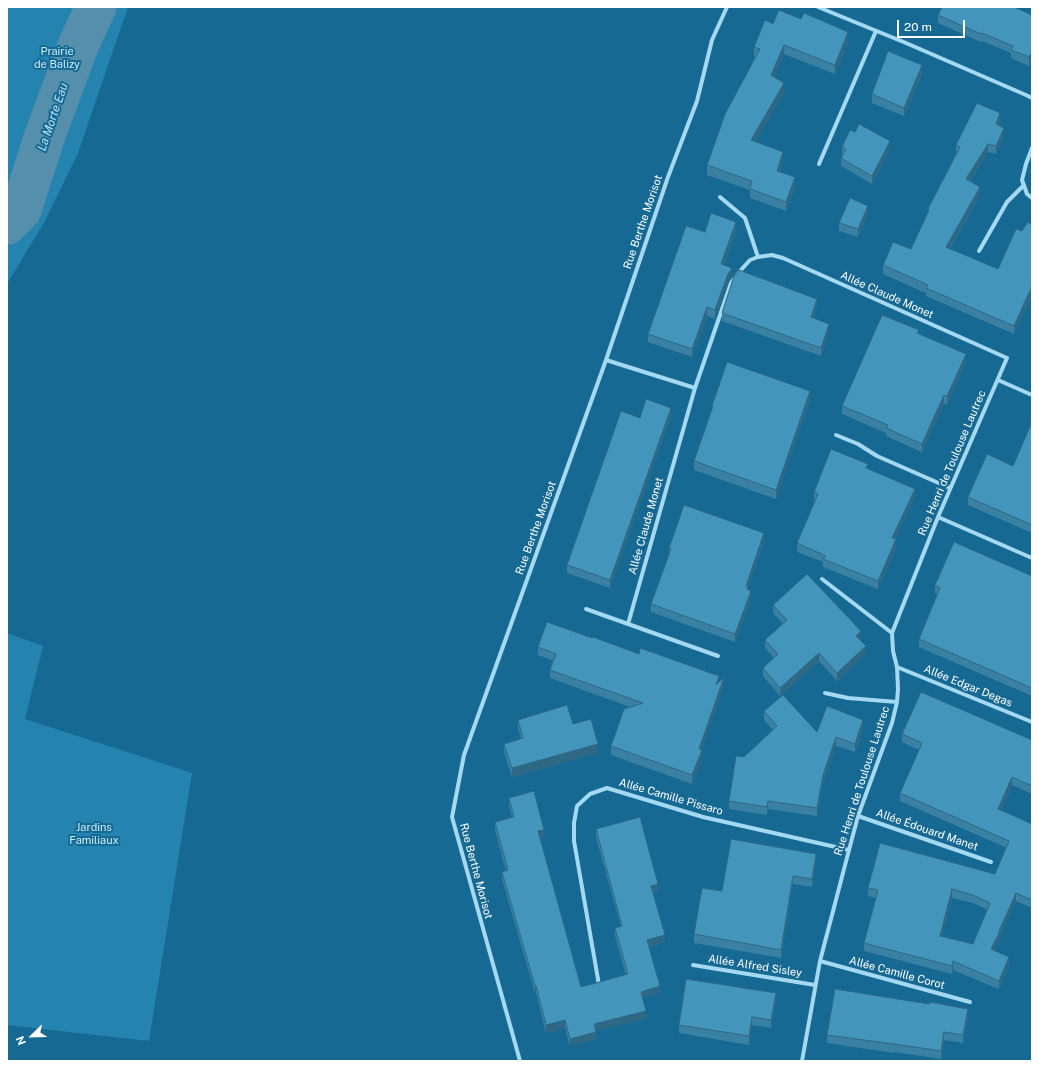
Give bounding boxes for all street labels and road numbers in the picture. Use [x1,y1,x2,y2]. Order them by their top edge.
street label: Rue Berthe Morisot [621,173,665,271]
street label: Allée Claude Monet [838,269,936,321]
street label: Rue Henri de Toulouse Lautrec [915,388,989,538]
street label: Allée Claude Monet [626,476,666,576]
street label: Rue Berthe Morisot [513,479,559,577]
street label: Allée Edgar Degas [922,662,1014,710]
street label: Rue Henri de Toulouse Lautrec [832,704,892,858]
street label: Allée Camille Pissaro [617,776,725,818]
street label: Allée Édouard Manet [874,806,980,854]
street label: Rue Berthe Morisot [457,822,495,920]
street label: Allée Alfred Sisley [707,952,803,980]
street label: Allée Camille Corot [848,954,946,992]

